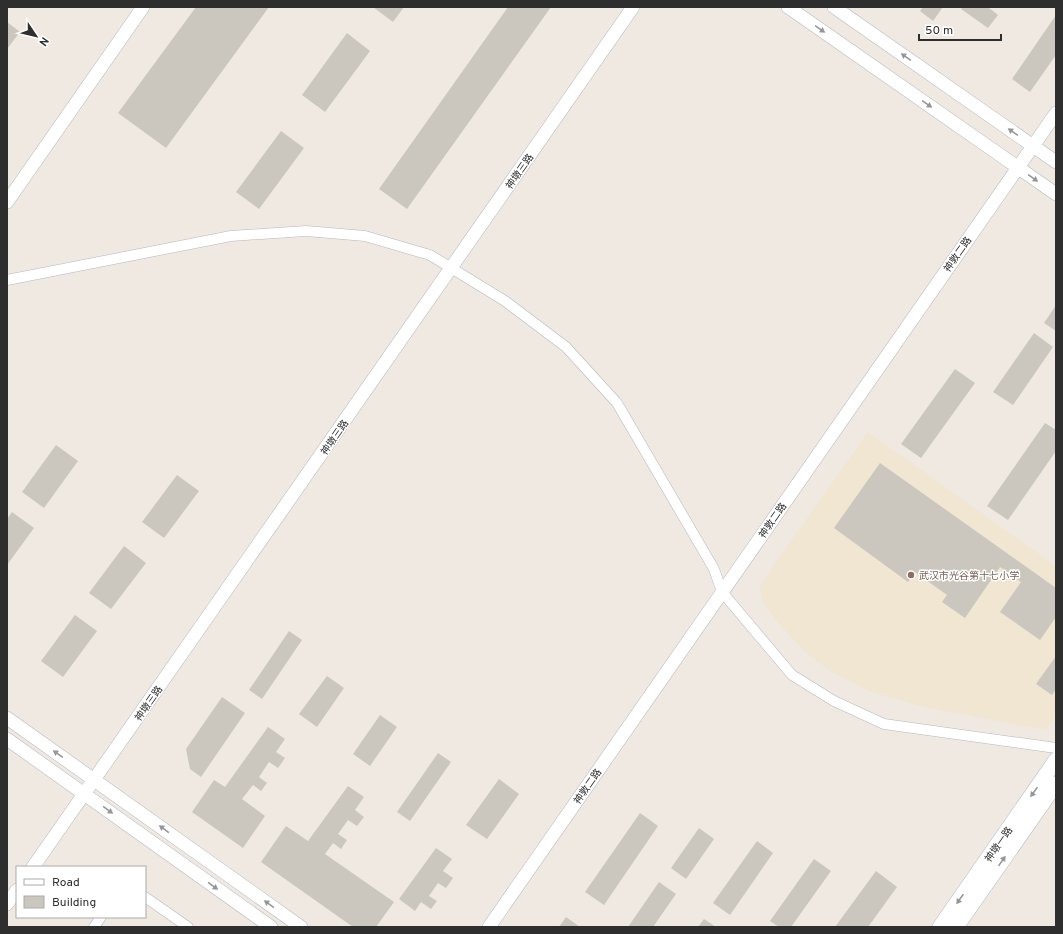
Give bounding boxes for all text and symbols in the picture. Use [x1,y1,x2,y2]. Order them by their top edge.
north arrow [16,16,56,56]
scale bar [919,16,1001,42]
text: 50 m [925,23,953,39]
one-way arrow [815,25,825,33]
text: N [35,34,51,48]
one-way arrow [901,53,911,61]
one-way arrow [921,100,932,108]
one-way arrow [1007,128,1018,136]
street label: 神墩三路 [503,152,537,192]
one-way arrow [1028,174,1039,182]
street label: 神敦二路 [941,235,975,275]
street label: 神墩三路 [318,418,352,458]
street label: 神敦二路 [756,501,790,541]
marker: 武汉市光谷第十七小学 [906,570,916,580]
place label: 武汉市光谷第十七小学 [919,570,1019,583]
street label: 神墩三路 [132,684,166,724]
one-way arrow [52,750,63,758]
street label: 神敦二路 [571,767,605,807]
one-way arrow [1030,787,1038,797]
one-way arrow [102,806,113,814]
one-way arrow [158,825,169,833]
street label: 神墩一路 [982,825,1016,865]
one-way arrow [998,855,1006,866]
legend [16,866,146,918]
text: Road [52,875,80,891]
one-way arrow [208,882,219,890]
one-way arrow [956,894,964,904]
text: Building [52,895,96,911]
one-way arrow [264,900,275,908]

